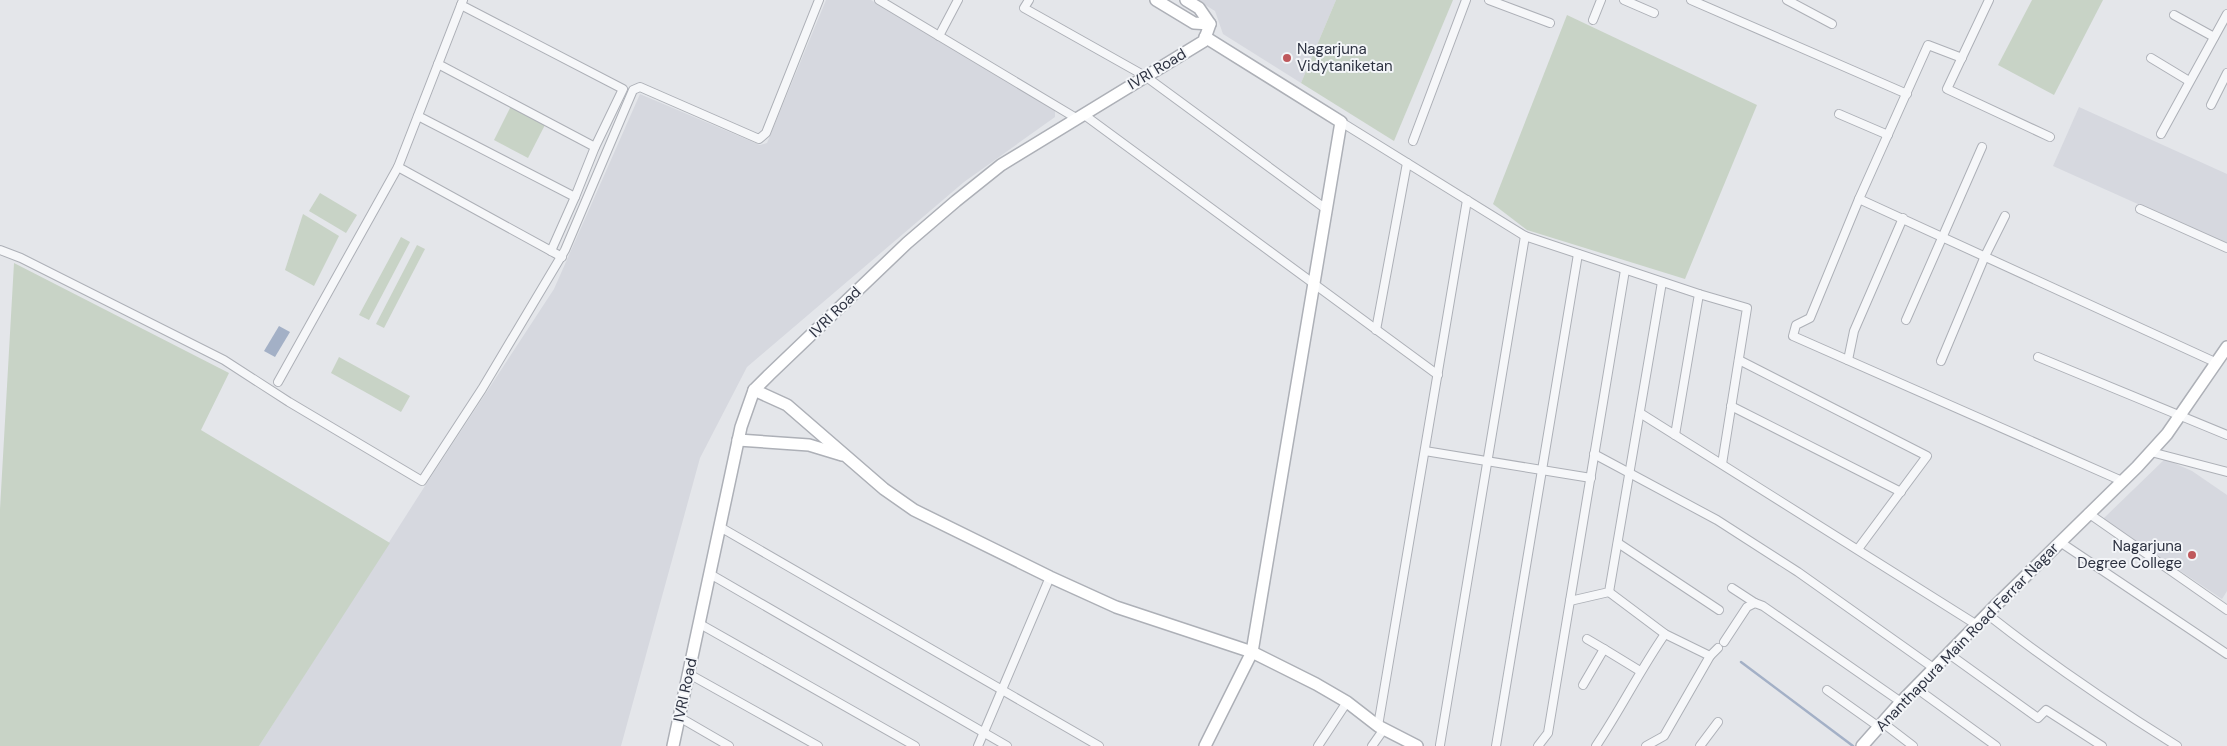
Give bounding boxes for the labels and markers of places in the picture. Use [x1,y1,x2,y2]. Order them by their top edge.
place label: Nagarjuna Vidytaniketan [1297,39,1393,76]
marker: Nagarjuna Vidytaniketan [1281,52,1293,64]
place label: Nagarjuna Degree College [2077,536,2182,573]
marker: Nagarjuna Degree College [2186,549,2198,561]

